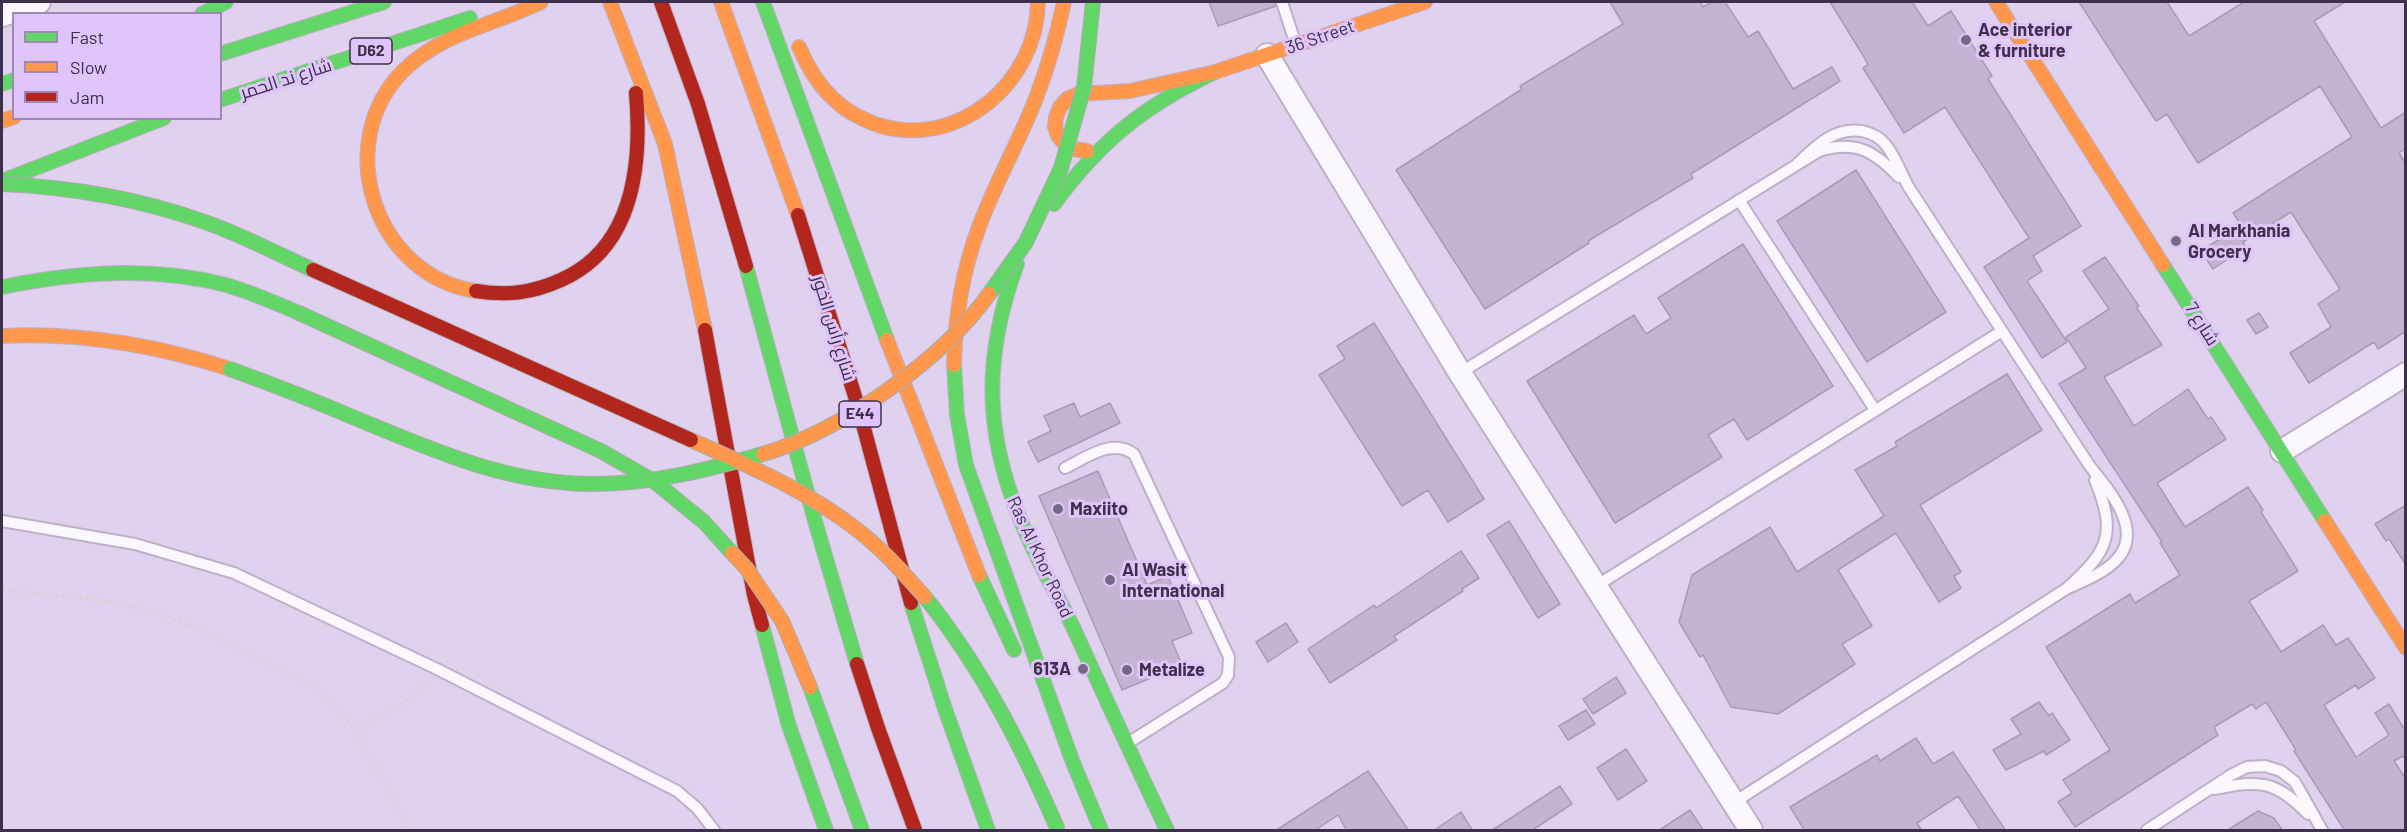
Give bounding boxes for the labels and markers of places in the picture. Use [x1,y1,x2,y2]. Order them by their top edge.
place label: Ace interior & furniture [1978,19,2072,62]
marker: Ace interior & furniture [1959,33,1973,47]
place label: Al Markhania Grocery [2188,220,2290,262]
marker: Al Markhania Grocery [2169,234,2183,248]
place label: Maxiito [1070,498,1128,520]
marker: Maxiito [1051,502,1065,516]
place label: Al Wasit International [1122,559,1224,602]
marker: Al Wasit International [1103,573,1117,587]
place label: 613A [1033,658,1071,680]
place label: Metalize [1139,659,1205,681]
marker: 613A [1076,662,1090,676]
marker: Metalize [1120,663,1134,677]

